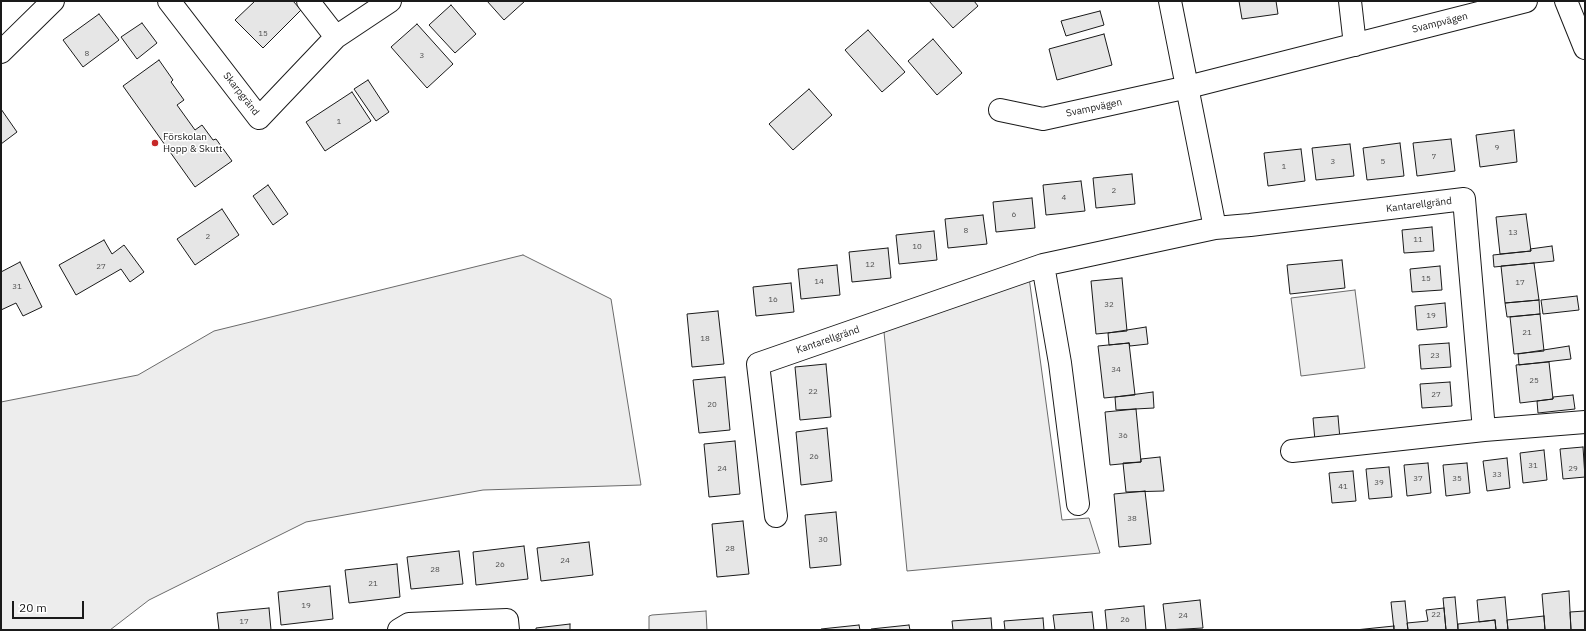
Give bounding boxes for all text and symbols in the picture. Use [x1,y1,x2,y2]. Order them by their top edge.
street label: Svampvägen [1411,10,1469,36]
house number: 15 [258,29,268,39]
house number: 8 [85,49,89,59]
house number: 3 [420,51,424,61]
street label: Skarpgränd [220,70,262,118]
street label: Svampvägen [1065,96,1123,120]
house number: 1 [337,117,341,127]
place label: Förskolan Hopp & Skutt [163,131,223,154]
marker: Förskolan Hopp & Skutt [150,138,160,148]
house number: 9 [1495,143,1499,153]
house number: 7 [1432,152,1436,162]
house number: 3 [1331,157,1335,167]
house number: 5 [1381,157,1385,167]
house number: 1 [1282,162,1286,172]
house number: 2 [1112,186,1116,196]
house number: 4 [1062,193,1066,203]
street label: Kantarellgränd [1385,195,1453,215]
house number: 6 [1012,210,1016,220]
house number: 8 [964,226,968,236]
house number: 13 [1508,228,1518,238]
house number: 2 [206,232,210,242]
house number: 11 [1413,235,1423,245]
house number: 10 [912,242,922,252]
house number: 12 [865,260,875,270]
house number: 27 [96,262,106,272]
house number: 15 [1421,274,1431,284]
house number: 14 [814,277,824,287]
house number: 17 [1515,278,1525,288]
house number: 31 [12,282,22,292]
house number: 16 [768,295,778,305]
house number: 32 [1104,300,1114,310]
house number: 19 [1426,311,1436,321]
street label: Kantarellgränd [795,324,861,356]
house number: 21 [1522,328,1532,338]
house number: 18 [700,334,710,344]
house number: 23 [1430,351,1440,361]
house number: 34 [1111,365,1121,375]
house number: 25 [1529,376,1539,386]
house number: 22 [808,387,818,397]
house number: 27 [1431,390,1441,400]
house number: 20 [707,400,717,410]
house number: 36 [1118,431,1128,441]
house number: 26 [809,452,819,462]
house number: 31 [1528,461,1538,471]
house number: 24 [717,464,727,474]
house number: 29 [1568,464,1578,474]
house number: 33 [1492,470,1502,480]
house number: 37 [1413,474,1423,484]
house number: 35 [1452,474,1462,484]
house number: 39 [1374,478,1384,488]
house number: 41 [1338,482,1348,492]
house number: 38 [1127,514,1137,524]
house number: 30 [818,535,828,545]
house number: 28 [725,544,735,554]
house number: 24 [560,556,570,566]
house number: 26 [495,560,505,570]
house number: 28 [430,565,440,575]
house number: 21 [368,579,378,589]
scale bar [14,593,86,619]
text: 20 m [19,600,47,615]
house number: 19 [301,601,311,611]
house number: 22 [1431,610,1441,620]
house number: 24 [1178,611,1188,621]
house number: 26 [1120,615,1130,625]
house number: 17 [239,617,249,627]

